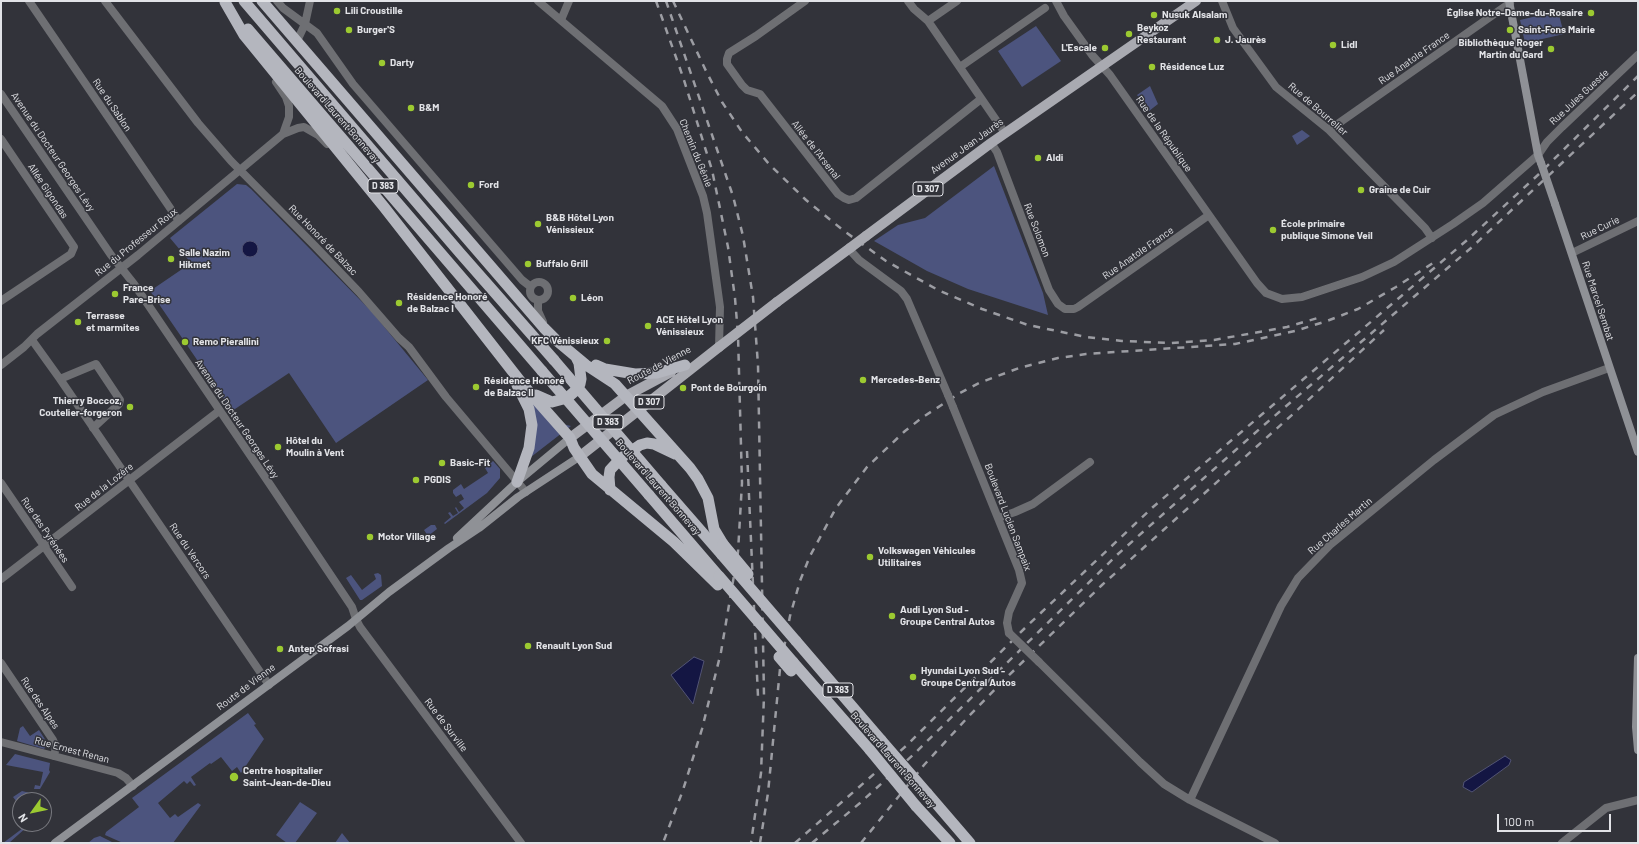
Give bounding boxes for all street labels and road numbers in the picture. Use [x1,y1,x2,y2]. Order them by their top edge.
street label: Rue Anatole France [1376,29,1452,87]
street label: Boulevard Laurent Bonnevay [292,64,382,166]
street label: Rue Jules Guesde [1547,66,1611,128]
street label: Rue du Sablon [90,76,134,134]
street label: Rue de Bourrelier [1286,80,1350,138]
street label: Avenue du Docteur Georges Lévy [9,90,97,214]
street label: Rue de la République [1133,94,1195,174]
street label: Avenue Jean Jaurès [928,116,1006,176]
street label: Chemin du Génie [677,117,715,189]
street label: Allée de l'Arsenal [789,118,843,182]
street label: Allée Gigondas [25,161,71,221]
road number: D 383 [368,179,398,193]
road number: D 307 [913,182,943,196]
street label: Rue Solomon [1021,201,1053,259]
street label: Rue Honoré de Balzac [286,202,360,278]
street label: Rue du Professeur Roux [92,205,180,279]
street label: Rue Curie [1579,213,1621,243]
street label: Rue Anatole France [1100,224,1176,282]
street label: Rue Marcel Sembat [1579,260,1617,342]
street label: Route de Vienne [625,343,693,387]
street label: Avenue du Docteur Georges Lévy [193,357,281,481]
road number: D 307 [634,395,664,409]
road number: D 383 [593,415,623,429]
street label: Boulevard Laurent Bonnevay [613,436,703,538]
street label: Rue de la Lozère [72,460,136,514]
street label: Boulevard Lucien Sampaix [982,462,1034,572]
street label: Rue des Pyrénées [19,495,71,565]
street label: Rue Charles Martin [1306,495,1374,557]
street label: Rue du Vercors [167,521,213,581]
street label: Route de Vienne [214,661,278,713]
street label: Rue des Alpes [18,675,62,731]
road number: D 383 [823,683,853,697]
street label: Rue de Surville [422,696,470,754]
street label: Boulevard Laurent Bonnevay [848,709,938,811]
street label: Rue Ernest Renan [33,734,111,766]

